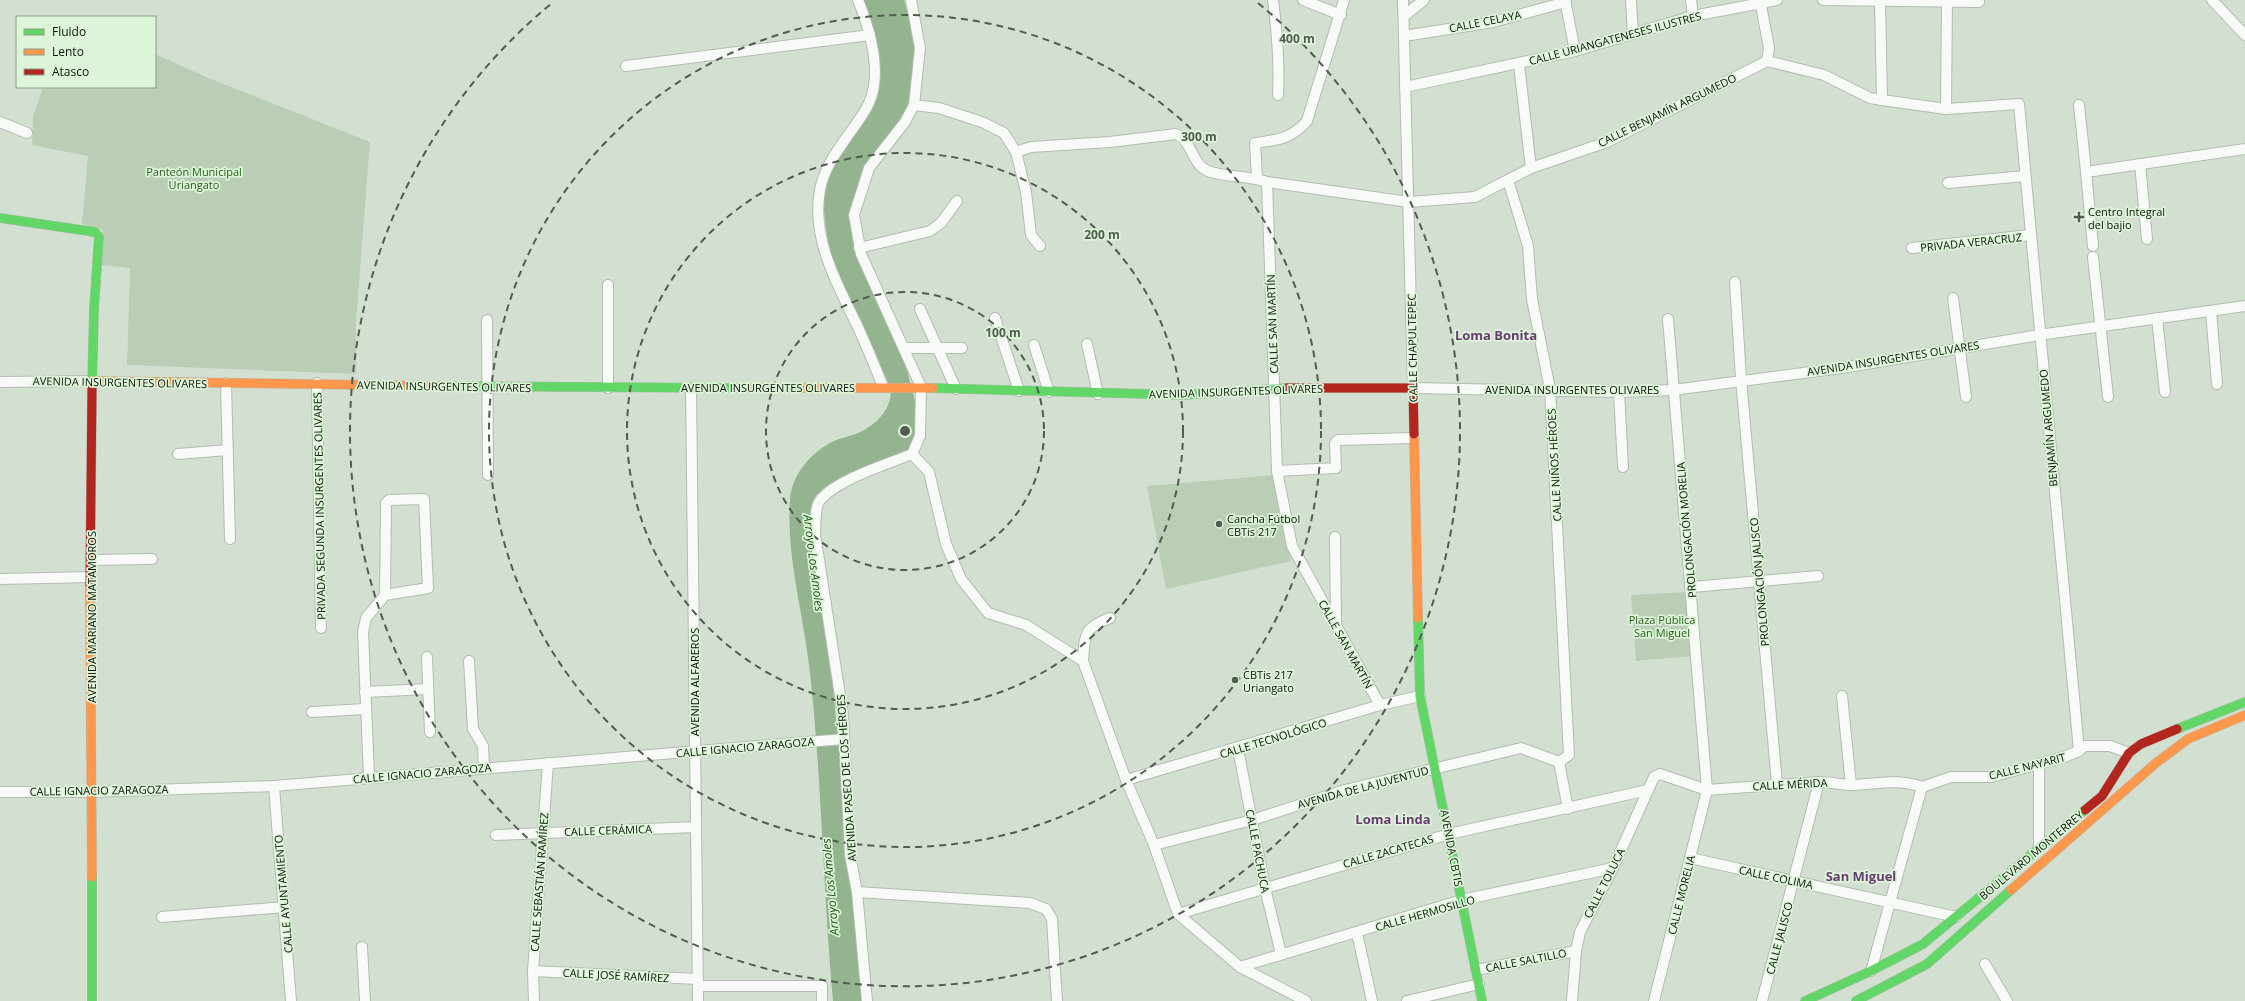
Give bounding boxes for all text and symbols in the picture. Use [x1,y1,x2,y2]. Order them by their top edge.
street label: CALLE CELAYA [1448,7,1522,35]
street label: CALLE URIANGATENESES ILUSTRES [1527,8,1703,68]
legend [16,16,156,88]
text: Fluido [52,23,86,40]
text: 400 m [1279,30,1315,47]
text: Lento [52,43,84,60]
text: Atasco [52,63,89,80]
street label: CALLE BENJAMÍN ARGUMEDO [1595,70,1739,150]
text: 300 m [1181,128,1217,145]
park label: Panteón Municipal Uriangato [146,164,242,192]
place label: Centro Integral del bajio [2088,204,2165,232]
marker: Centro Integral del bajio [2073,211,2085,223]
text: 200 m [1084,226,1120,243]
street label: PRIVADA VERACRUZ [1919,229,2023,255]
street label: CALLE SAN MARTÍN [1263,274,1281,374]
street label: CALLE CHAPULTEPEC [1404,294,1420,402]
text: 100 m [985,324,1021,341]
district label: Loma Bonita [1455,326,1537,344]
street label: AVENIDA INSURGENTES OLIVARES [1806,337,1980,379]
street label: BENJAMÍN ARGUMEDO [2035,369,2061,487]
street label: AVENIDA INSURGENTES OLIVARES [33,373,207,391]
street label: AVENIDA INSURGENTES OLIVARES [357,377,531,395]
street label: AVENIDA INSURGENTES OLIVARES [681,380,855,395]
street label: AVENIDA INSURGENTES OLIVARES [1149,380,1323,402]
street label: AVENIDA INSURGENTES OLIVARES [1485,382,1659,397]
street label: PRIVADA SEGUNDA INSURGENTES OLIVARES [310,392,328,620]
street label: CALLE NIÑOS HÉROES [1544,408,1564,522]
centre of rings [898,424,912,438]
street label: PROLONGACIÓN MORELIA [1673,461,1699,599]
place label: Cancha Fútbol CBTis 217 [1227,511,1300,539]
water label: Arroyo Los Amoles [800,513,828,612]
street label: PROLONGACIÓN JALISCO [1746,517,1772,647]
marker: Cancha Fútbol CBTis 217 [1214,519,1224,529]
street label: AVENIDA MARIANO MATAMOROS [84,531,99,703]
street label: CALLE SAN MARTÍN [1315,597,1377,691]
park label: Plaza Pública San Miguel [1629,612,1695,640]
street label: AVENIDA ALFAREROS [687,628,702,736]
place label: CBTis 217 Uriangato [1243,667,1294,695]
marker: CBTis 217 Uriangato [1230,675,1240,685]
street label: AVENIDA PASEO DE LOS HÉROES [833,694,859,862]
street label: CALLE TECNOLÓGICO [1218,715,1328,761]
street label: CALLE IGNACIO ZARAGOZA [675,733,815,761]
street label: CALLE NAYARIT [1987,749,2067,783]
street label: CALLE IGNACIO ZARAGOZA [352,759,492,787]
street label: AVENIDA DE LA JUVENTUD [1296,762,1430,812]
street label: CALLE MÉRIDA [1752,775,1828,793]
street label: CALLE IGNACIO ZARAGOZA [29,781,169,799]
street label: BOULEVARD MONTERREY [1976,806,2087,903]
street label: CALLE PACHUCA [1243,808,1273,894]
street label: AVENIDA CBTIS [1437,808,1467,888]
district label: Loma Linda [1355,810,1431,828]
street label: CALLE SEBASTIÁN RAMÍREZ [527,812,551,952]
street label: CALLE CERÁMICA [564,821,652,839]
street label: CALLE ZACATECAS [1341,831,1435,871]
street label: CALLE AYUNTAMIENTO [270,834,296,954]
water label: Arroyo Los Amoles [817,838,843,937]
street label: CALLE TOLUCA [1580,845,1628,921]
street label: CALLE MORELIA [1664,854,1698,936]
street label: CALLE COLIMA [1738,862,1815,892]
district label: San Miguel [1826,867,1896,885]
street label: CALLE HERMOSILLO [1373,892,1477,934]
street label: CALLE JALISCO [1762,900,1796,976]
street label: CALLE SALTILLO [1484,945,1568,975]
street label: CALLE JOSÉ RAMÍREZ [562,965,670,985]

